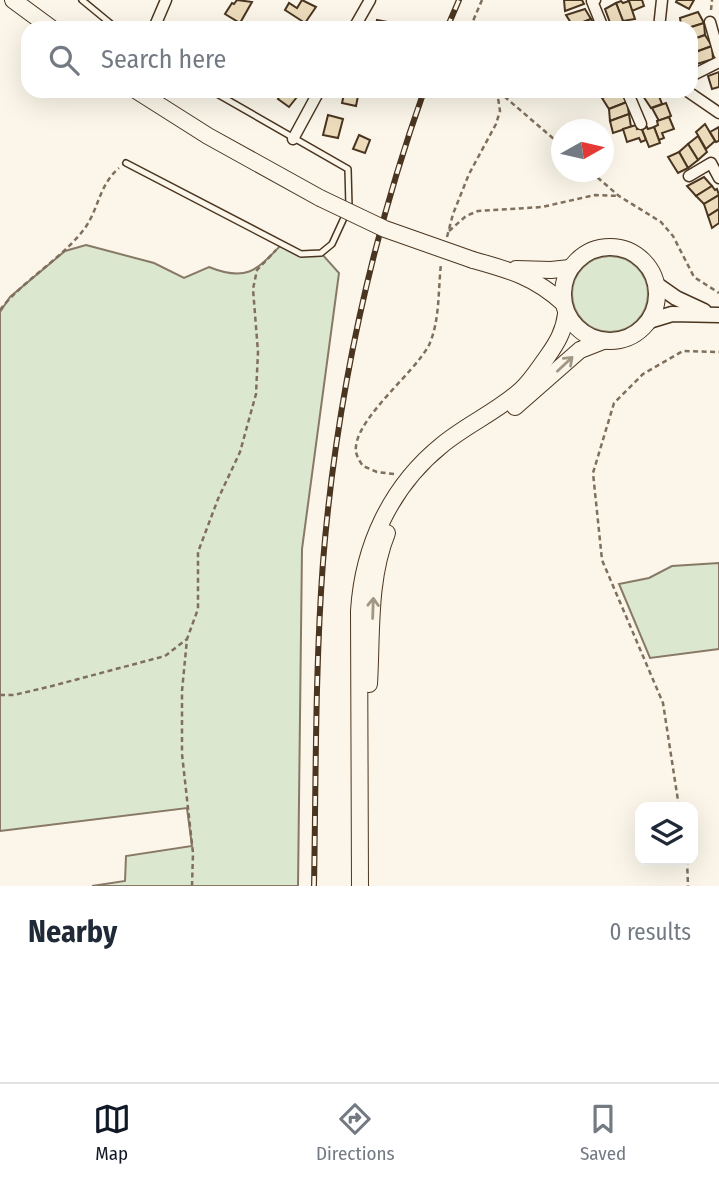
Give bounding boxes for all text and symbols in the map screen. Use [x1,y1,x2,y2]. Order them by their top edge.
search box [21,21,698,98]
icon: search [45,41,83,79]
text: Search here [101,44,226,75]
north arrow [551,119,614,182]
one-way arrow [556,355,573,372]
one-way arrow [367,596,380,619]
map controls [635,802,698,865]
button: layers [635,802,698,865]
text: Nearby [28,914,117,950]
text: 0 results [610,918,691,946]
tab: Map [93,1100,131,1165]
tab: Directions [316,1100,395,1165]
tab: Saved [580,1100,626,1165]

